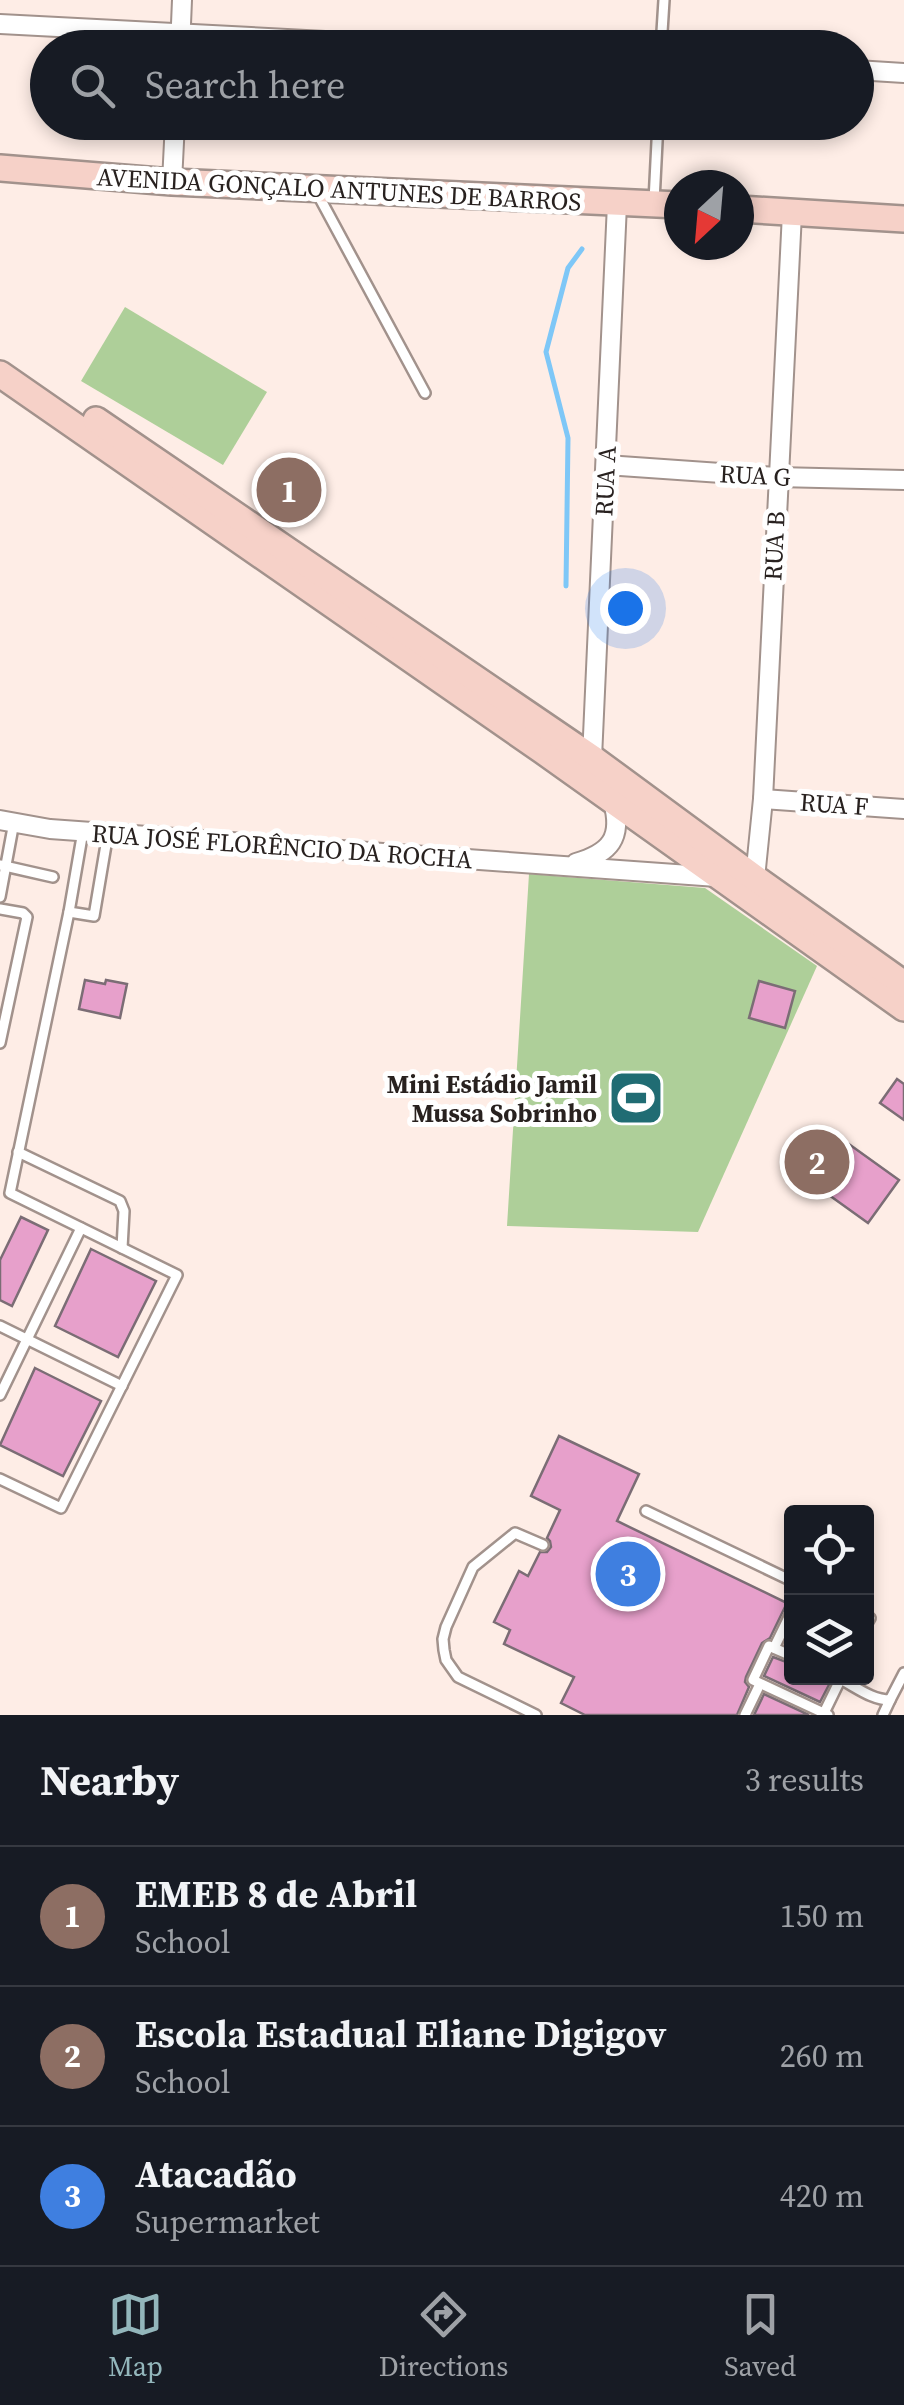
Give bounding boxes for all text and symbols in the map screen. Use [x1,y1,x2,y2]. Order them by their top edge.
search box [30,30,874,140]
icon: search [65,58,120,113]
text: Search here [145,59,345,111]
street label: AVENIDA GONÇALO ANTUNES DE BARROS [96,159,582,219]
north arrow [664,170,754,260]
street label: RUA A [586,444,624,517]
pin: 1 [256,452,322,528]
street label: RUA G [719,456,791,494]
street label: RUA B [755,510,793,582]
your location [600,583,651,634]
street label: RUA F [799,785,869,823]
street label: RUA JOSÉ FLORÊNCIO DA ROCHA [90,816,474,876]
place label: Mini Estádio Jamil Mussa Sobrinho [387,1067,597,1130]
sports icon: Mini Estádio Jamil Mussa Sobrinho [606,1068,666,1128]
pin: 2 [784,1124,850,1200]
map controls [784,1505,874,1685]
button: locate [784,1505,874,1595]
pin: 3 [596,1536,660,1612]
button: layers [784,1595,874,1685]
text: Nearby [40,1751,179,1809]
text: 3 results [745,1758,864,1802]
text: EMEB 8 de Abril [135,1868,417,1920]
text: 1 [64,1894,81,1938]
text: 150 m [780,1894,864,1938]
text: School [135,1920,230,1964]
text: Escola Estadual Eliane Digigov [135,2008,667,2060]
text: 2 [64,2034,81,2078]
text: 260 m [780,2034,864,2078]
text: School [135,2060,230,2104]
text: Atacadão [135,2148,297,2200]
text: 3 [64,2174,81,2218]
text: 420 m [780,2174,864,2218]
text: Supermarket [135,2200,320,2244]
tab: Map [108,2287,163,2385]
tab: Directions [379,2287,508,2385]
tab: Saved [724,2287,796,2385]

